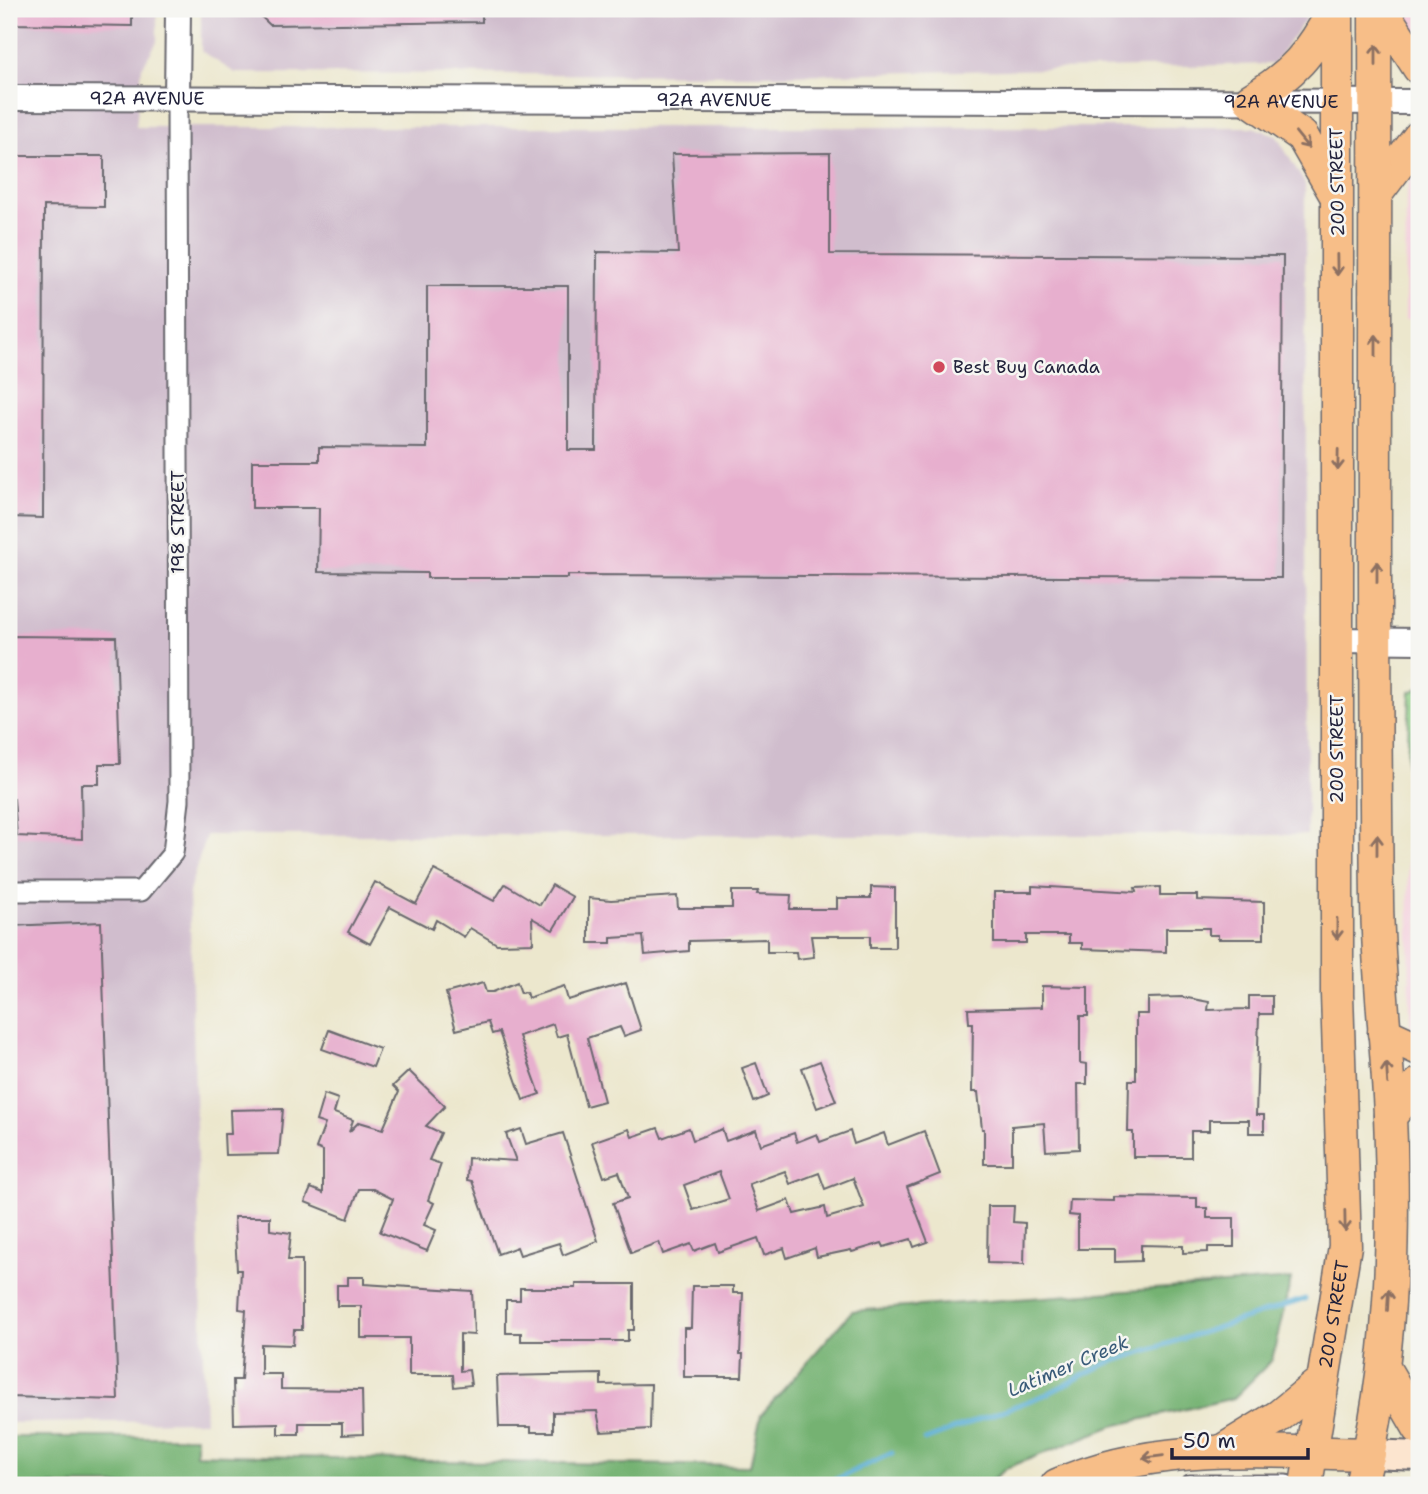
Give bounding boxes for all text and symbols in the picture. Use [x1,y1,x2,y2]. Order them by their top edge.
one-way arrow [1369,44,1383,67]
street label: 92A AVENUE [89,86,205,111]
street label: 92A AVENUE [656,88,772,112]
street label: 92A AVENUE [1223,89,1339,114]
street label: 200 STREET [1324,127,1350,237]
one-way arrow [1295,130,1310,148]
one-way arrow [1331,253,1344,276]
one-way arrow [1369,334,1383,357]
place label: Best Buy Canada [953,355,1100,379]
marker: Best Buy Canada [931,359,947,375]
one-way arrow [1331,448,1345,471]
street label: 198 STREET [166,470,190,574]
one-way arrow [1370,561,1384,584]
street label: 200 STREET [1325,694,1349,804]
one-way arrow [1370,834,1384,857]
one-way arrow [1330,917,1344,940]
one-way arrow [1380,1062,1393,1084]
one-way arrow [1338,1210,1352,1233]
street label: 200 STREET [1313,1258,1355,1370]
one-way arrow [1382,1289,1395,1312]
water label: Latimer Creek [1004,1329,1133,1403]
scale bar [1172,1417,1309,1461]
text: 50 m [1183,1427,1236,1455]
one-way arrow [1142,1450,1164,1463]

